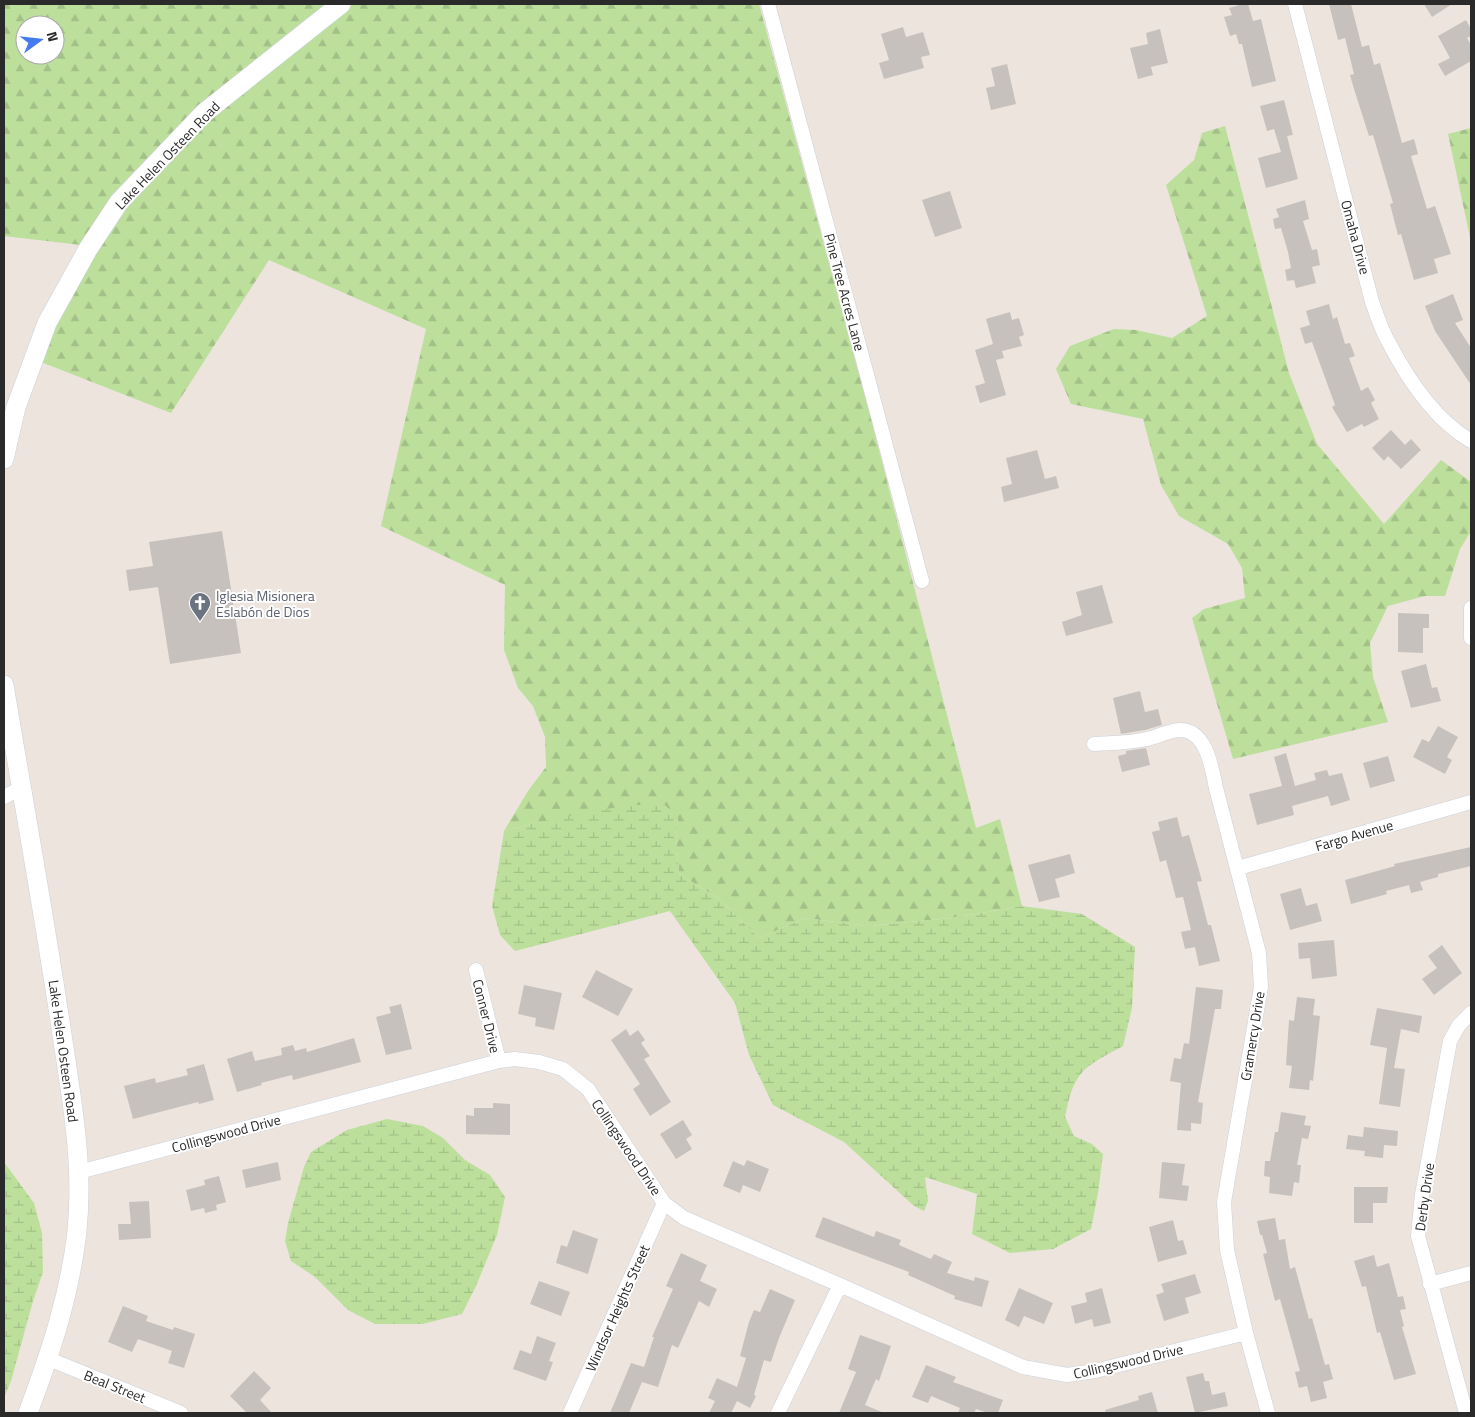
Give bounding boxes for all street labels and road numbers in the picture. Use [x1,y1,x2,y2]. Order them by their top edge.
street label: Lake Helen Osteen Road [110,96,224,214]
street label: Omaha Drive [1336,197,1376,277]
street label: Pine Tree Acres Lane [819,231,871,353]
street label: Fargo Avenue [1313,814,1395,856]
street label: Conner Drive [468,977,506,1055]
street label: Lake Helen Osteen Road [44,979,84,1123]
street label: Gramercy Drive [1235,990,1269,1082]
street label: Collingswood Drive [587,1095,667,1199]
street label: Collingswood Drive [169,1108,283,1158]
street label: Derby Drive [1409,1162,1439,1232]
street label: Windsor Heights Street [580,1241,654,1375]
street label: Collingswood Drive [1071,1338,1185,1384]
street label: Beal Street [81,1364,149,1408]

